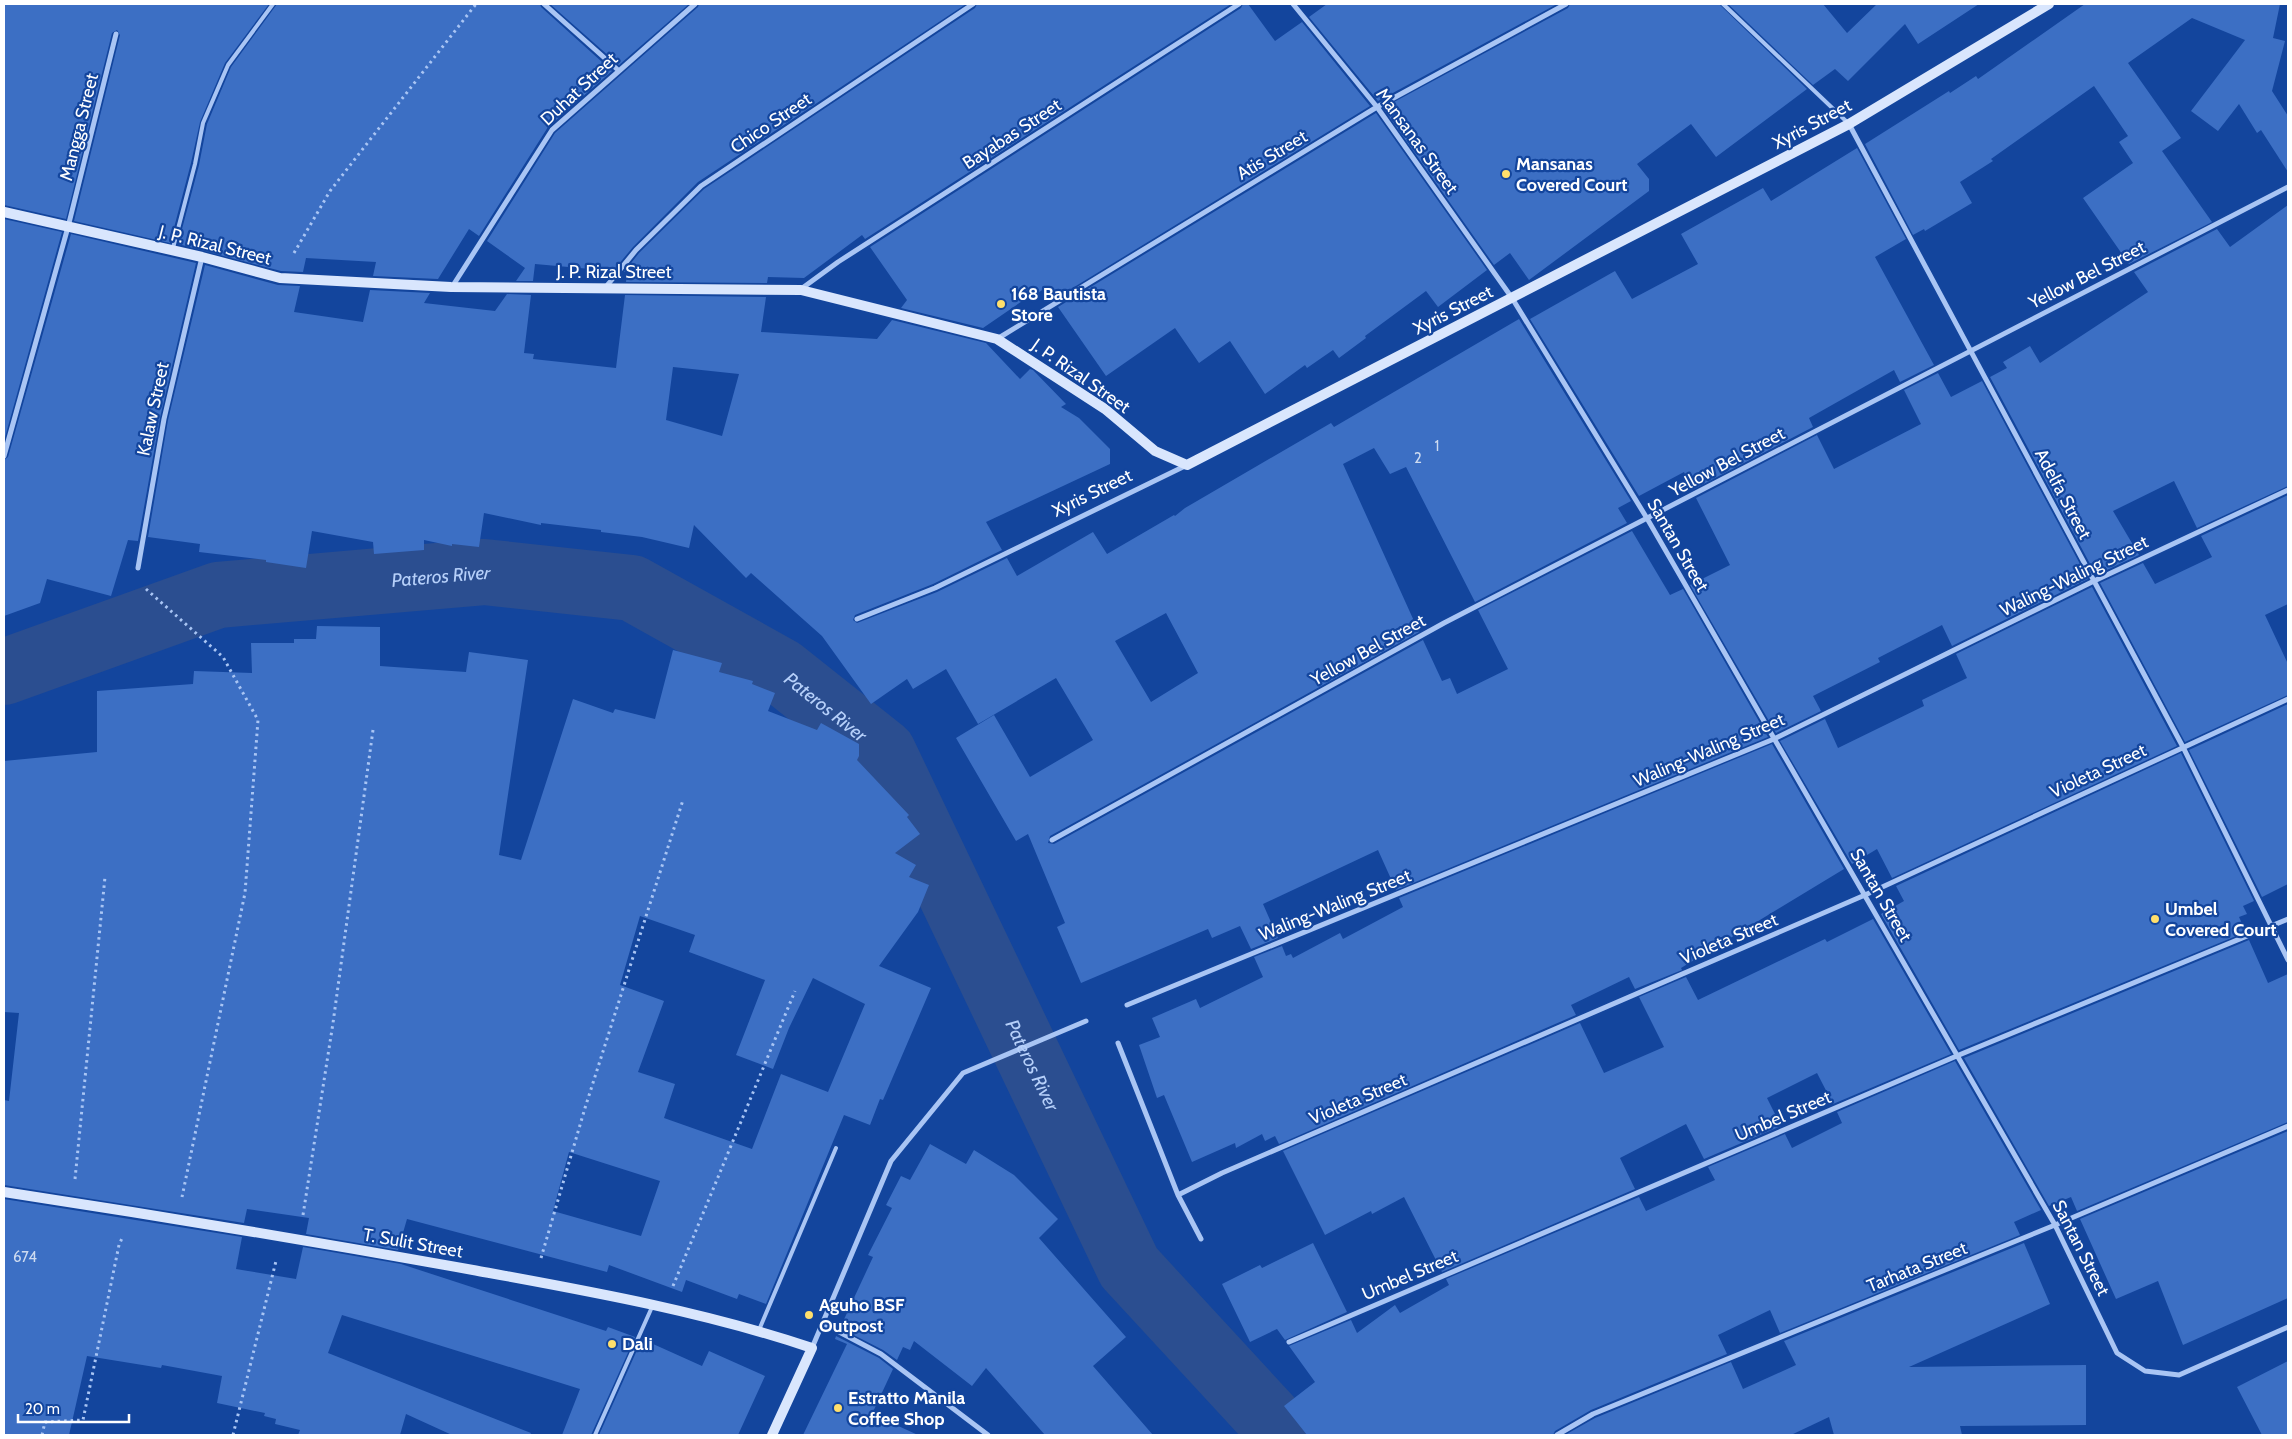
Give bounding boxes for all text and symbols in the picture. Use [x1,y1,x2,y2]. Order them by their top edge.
street label: Duhat Street [536,48,622,130]
street label: Mangga Street [55,71,103,183]
street label: Mansanas Street [1371,84,1463,198]
street label: Chico Street [726,88,816,158]
street label: Bayabas Street [959,94,1065,174]
street label: Xyris Street [1769,94,1855,154]
street label: Atis Street [1233,125,1311,185]
place label: Mansanas Covered Court [1516,153,1627,196]
marker: Mansanas Covered Court [1500,168,1512,180]
street label: J. P. Rizal Street [155,220,274,270]
street label: Yellow Bel Street [2024,236,2149,314]
street label: J. P. Rizal Street [555,261,672,283]
street label: Xyris Street [1410,281,1496,339]
place label: 168 Bautista Store [1011,283,1106,326]
marker: 168 Bautista Store [995,298,1007,310]
street label: J. P. Rizal Street [1027,333,1135,418]
street label: Kalaw Street [132,360,174,458]
street label: Yellow Bel Street [1665,422,1789,502]
house number: 1 [1435,437,1439,455]
street label: Adelfa Street [2030,445,2096,543]
house number: 2 [1414,449,1422,467]
street label: Xyris Street [1048,464,1136,522]
street label: Santan Street [1642,494,1714,596]
street label: Waling-Waling Street [1996,531,2152,621]
water label: Pateros River [390,561,492,591]
street label: Yellow Bel Street [1306,609,1429,691]
water label: Pateros River [780,667,873,747]
street label: Waling-Waling Street [1630,708,1788,792]
street label: Violeta Street [2046,739,2150,803]
street label: Santan Street [1845,844,1917,946]
street label: Waling-Waling Street [1256,864,1414,946]
place label: Umbel Covered Court [2165,898,2276,941]
street label: Violeta Street [1677,909,1781,969]
marker: Umbel Covered Court [2149,913,2161,925]
water label: Pateros River [1001,1015,1065,1116]
street label: Violeta Street [1306,1069,1410,1129]
street label: Umbel Street [1732,1086,1834,1146]
street label: Santan Street [2048,1197,2114,1299]
street label: T. Sulit Street [361,1223,465,1263]
street label: Tarhata Street [1864,1237,1970,1297]
street label: Umbel Street [1359,1245,1461,1305]
house number: 674 [13,1248,37,1266]
place label: Aguho BSF Outpost [819,1294,905,1337]
marker: Aguho BSF Outpost [803,1309,815,1321]
place label: Dali [622,1333,653,1355]
marker: Dali [606,1338,618,1350]
place label: Estratto Manila Coffee Shop [848,1387,965,1430]
scale bar [18,1392,129,1424]
text: 20 m [25,1400,60,1418]
marker: Estratto Manila Coffee Shop [832,1402,844,1414]

